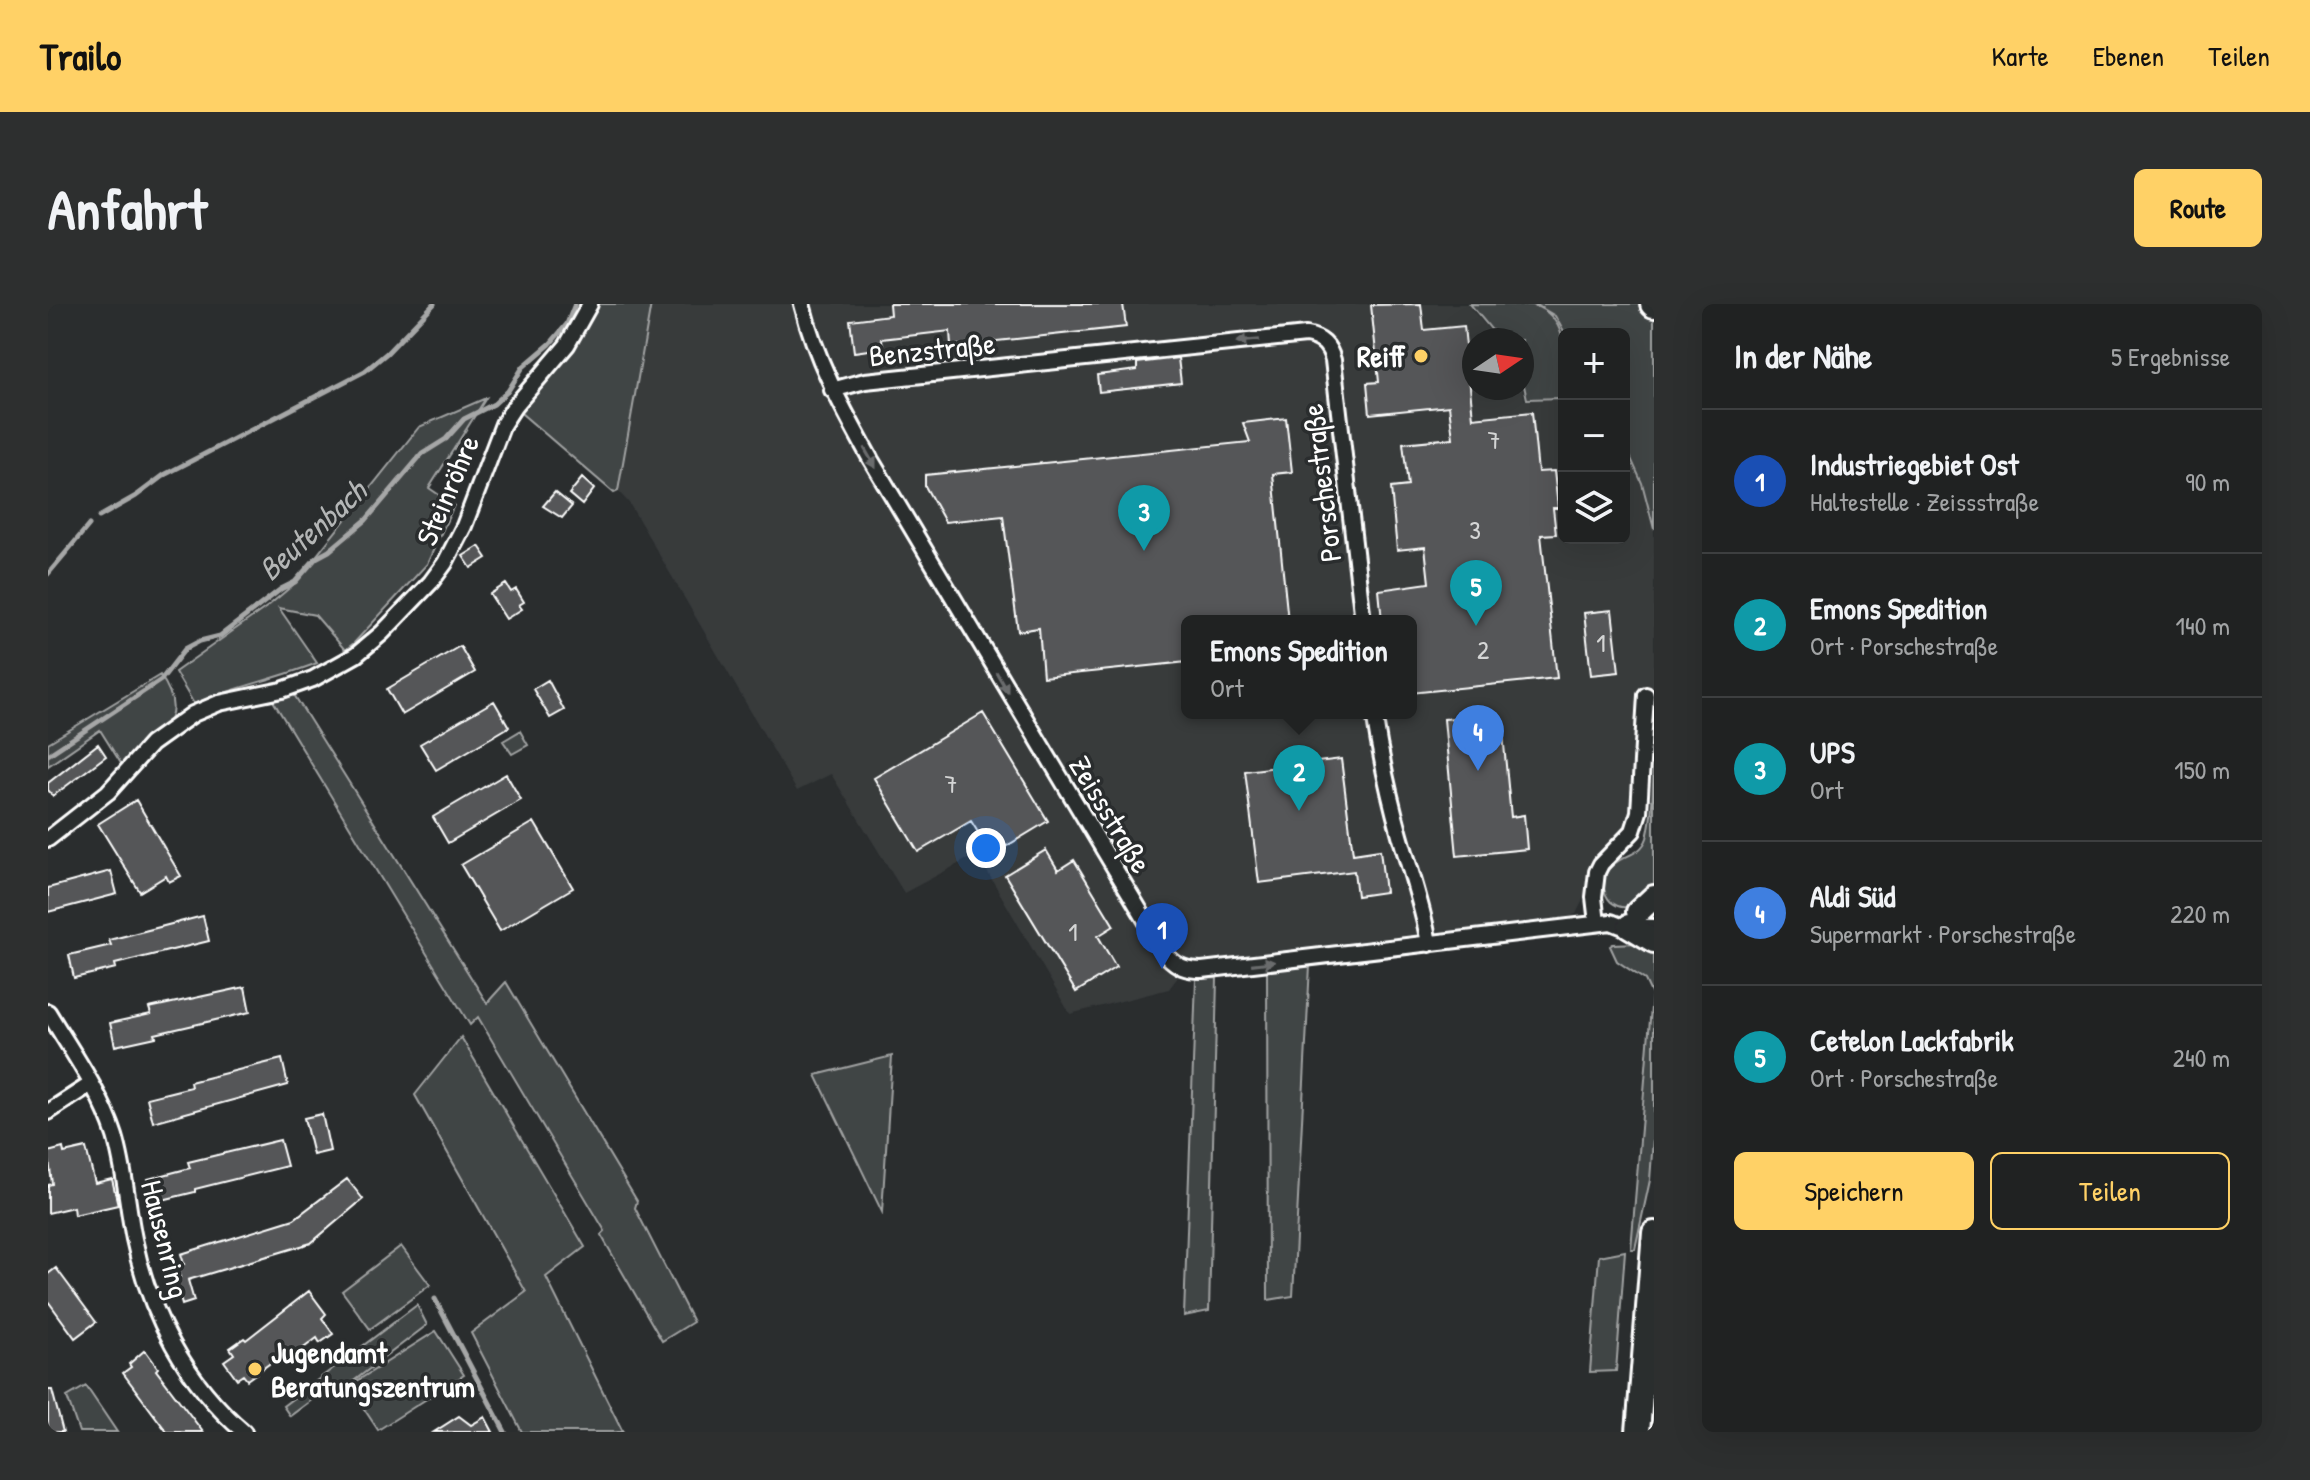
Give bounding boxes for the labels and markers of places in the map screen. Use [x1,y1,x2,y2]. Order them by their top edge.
place label: Reiff [1357,336,1406,376]
marker: Reiff [1412,347,1430,365]
pin: 3 [1118,485,1170,551]
pin: 5 [1450,560,1502,626]
pin: 4 [1452,705,1504,771]
pin: 2 [1273,745,1325,811]
pin: 1 [1136,903,1188,969]
place label: Jugendamt Beratungszentrum [271,1332,475,1407]
marker: Jugendamt Beratungszentrum [246,1360,264,1378]

